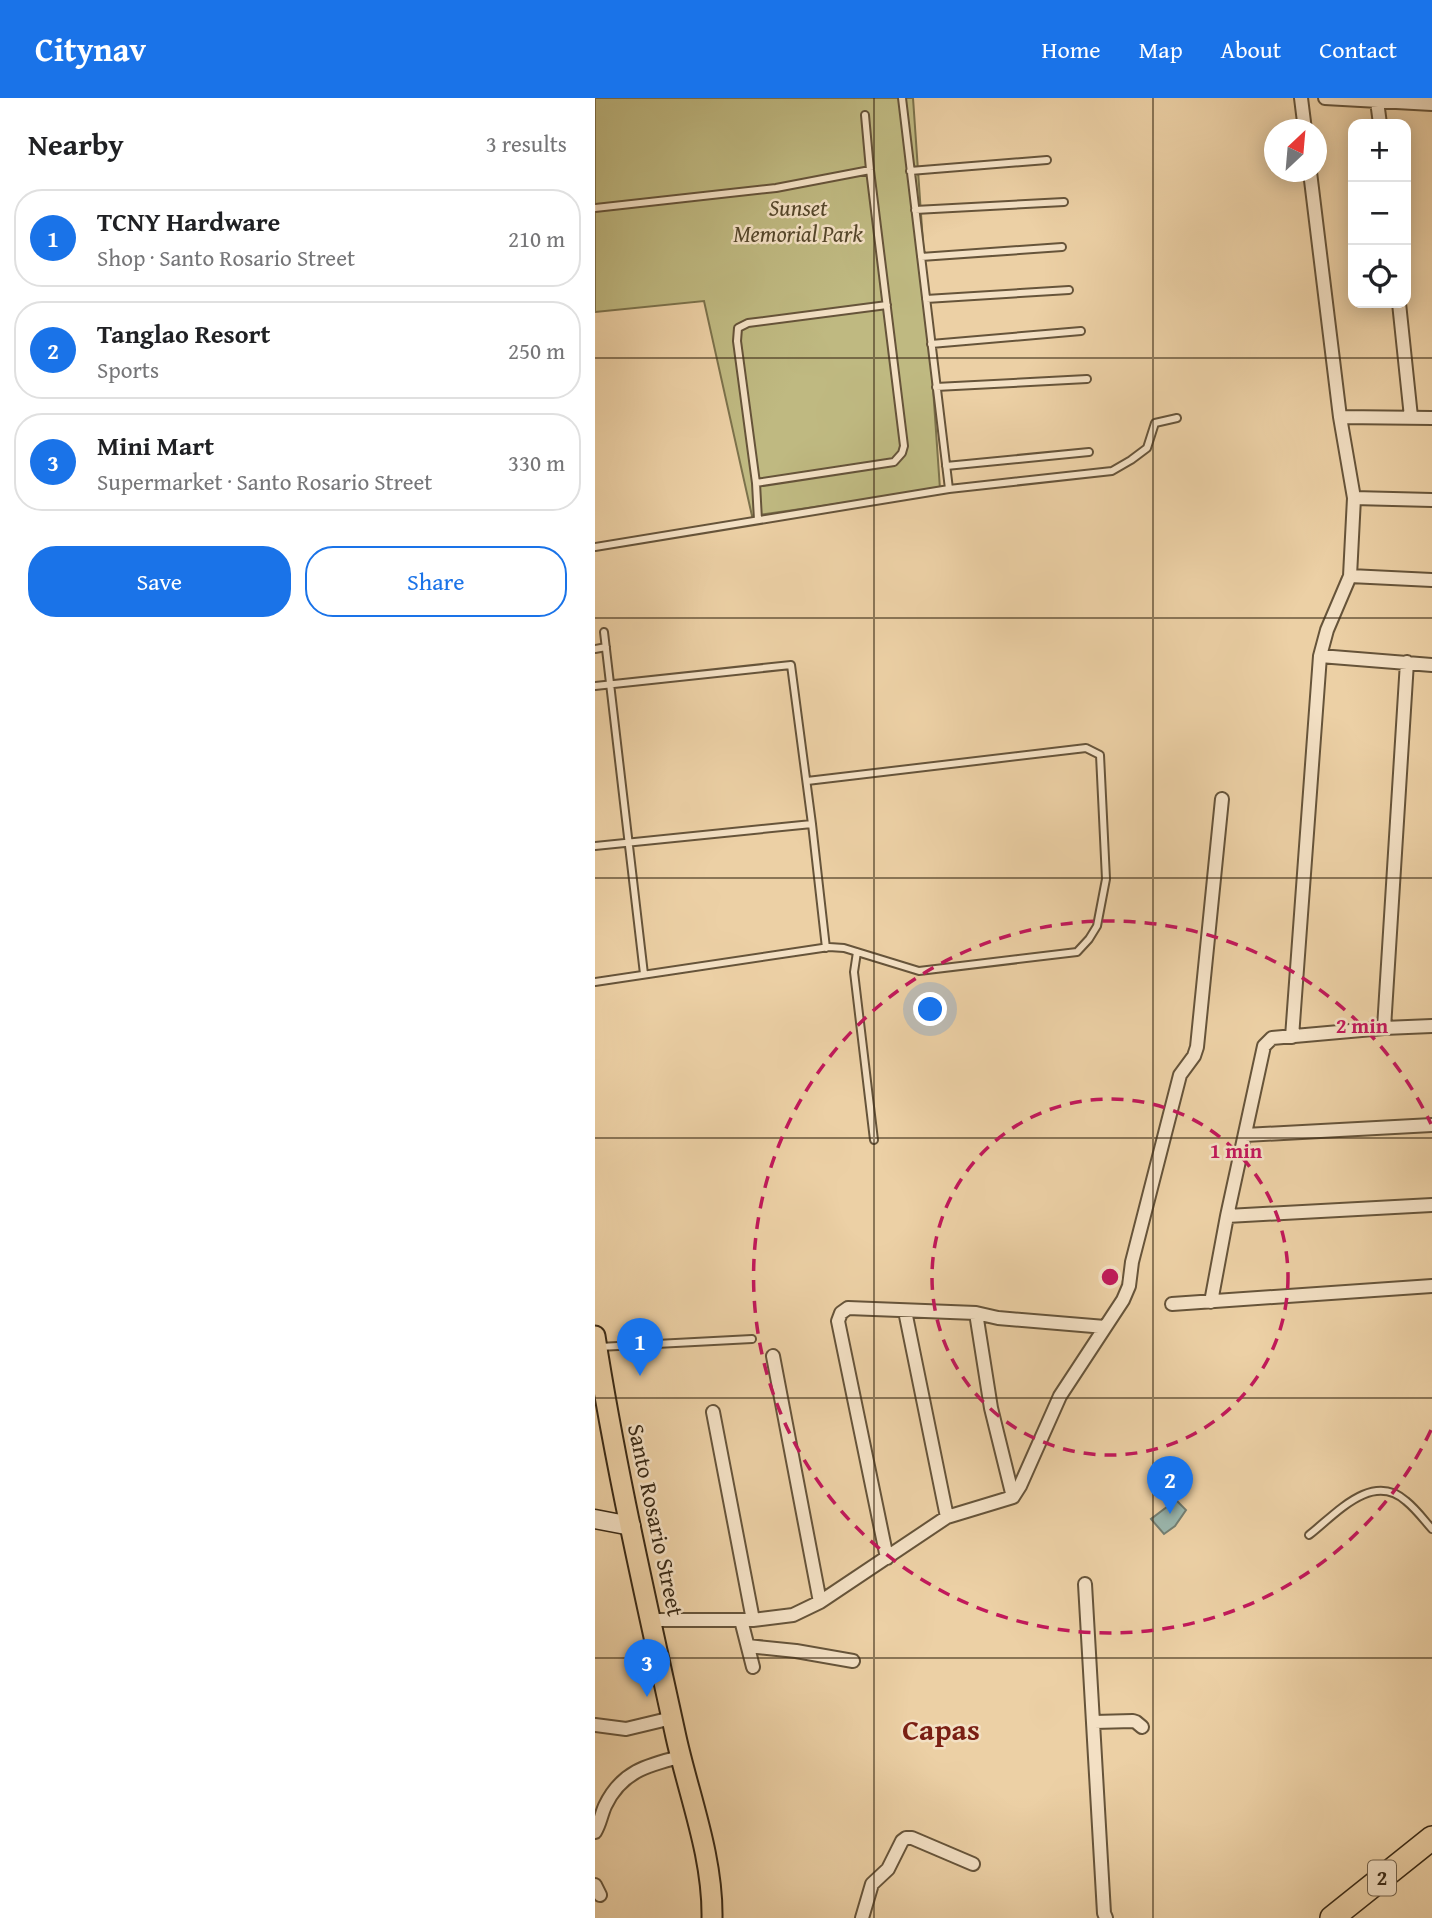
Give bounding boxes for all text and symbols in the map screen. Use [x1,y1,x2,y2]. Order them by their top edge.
text: Citynav [35,25,146,73]
text: Home [1042,32,1101,67]
text: Map [1139,32,1183,67]
text: About [1221,32,1281,67]
text: Contact [1319,32,1397,67]
north arrow [1264,119,1327,182]
map controls [1348,119,1411,308]
button: + [1348,119,1411,182]
text: Nearby [28,122,124,166]
text: 3 results [486,127,567,160]
button: − [1348,182,1411,245]
park label: Sunset Memorial Park [733,191,863,250]
text: TCNY Hardware [97,202,280,241]
text: 1 [47,222,59,255]
text: 210 m [508,222,565,255]
text: Shop · Santo Rosario Street [97,241,355,274]
button: locate [1348,245,1411,308]
text: Tanglao Resort [97,314,270,353]
text: 2 [47,334,59,367]
text: 250 m [508,334,565,367]
text: Sports [97,353,159,386]
text: Mini Mart [97,426,214,465]
text: 3 [47,446,59,479]
text: 330 m [508,446,565,479]
text: Supermarket · Santo Rosario Street [97,465,432,498]
button: Save [28,546,291,617]
button: Share [305,546,567,617]
your location [913,992,947,1026]
text: 2 min [1336,1010,1389,1041]
text: 1 min [1210,1135,1263,1166]
centre of rings [1098,1265,1122,1289]
pin: 1 [617,1318,663,1376]
street label: Santo Rosario Street [620,1421,693,1619]
pin: 2 [1147,1456,1193,1514]
pin: 3 [624,1639,670,1697]
district label: Capas [902,1707,980,1751]
road number: 2 [1368,1860,1396,1896]

